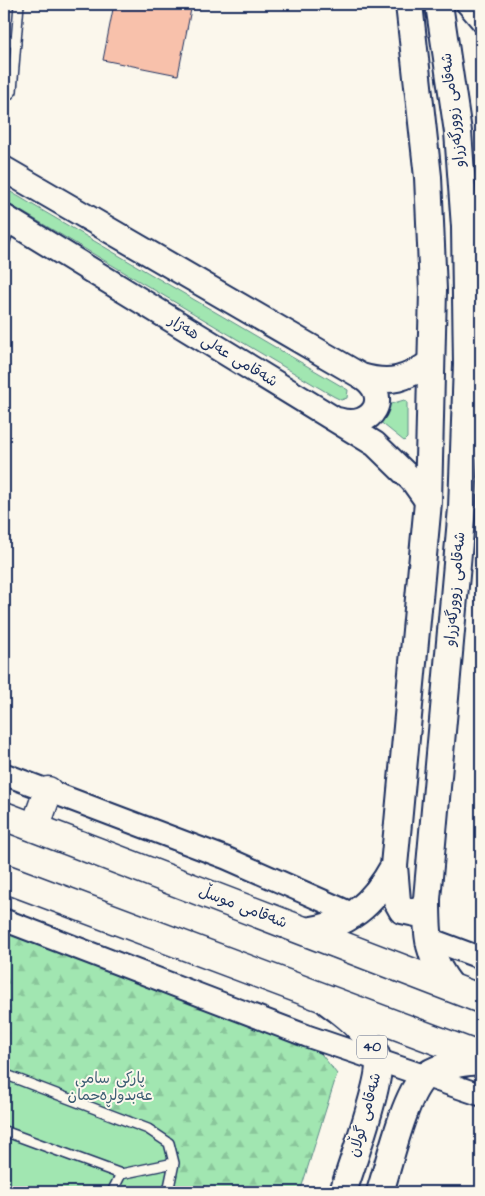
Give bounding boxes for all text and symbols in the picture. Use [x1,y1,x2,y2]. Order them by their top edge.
street label: شەقامی زوورگەزراو [436,52,471,169]
street label: شەقامی عەلی هەژار [163,309,282,392]
street label: شەقامی زوورگەزراو [439,531,470,648]
street label: شەقامی موسڵ [196,880,291,933]
road number: 40 [357,1036,387,1058]
park label: پارکی سامی عەبدولڕەحمان [68,1068,152,1108]
street label: شەقامی گوڵان [343,1070,386,1160]

